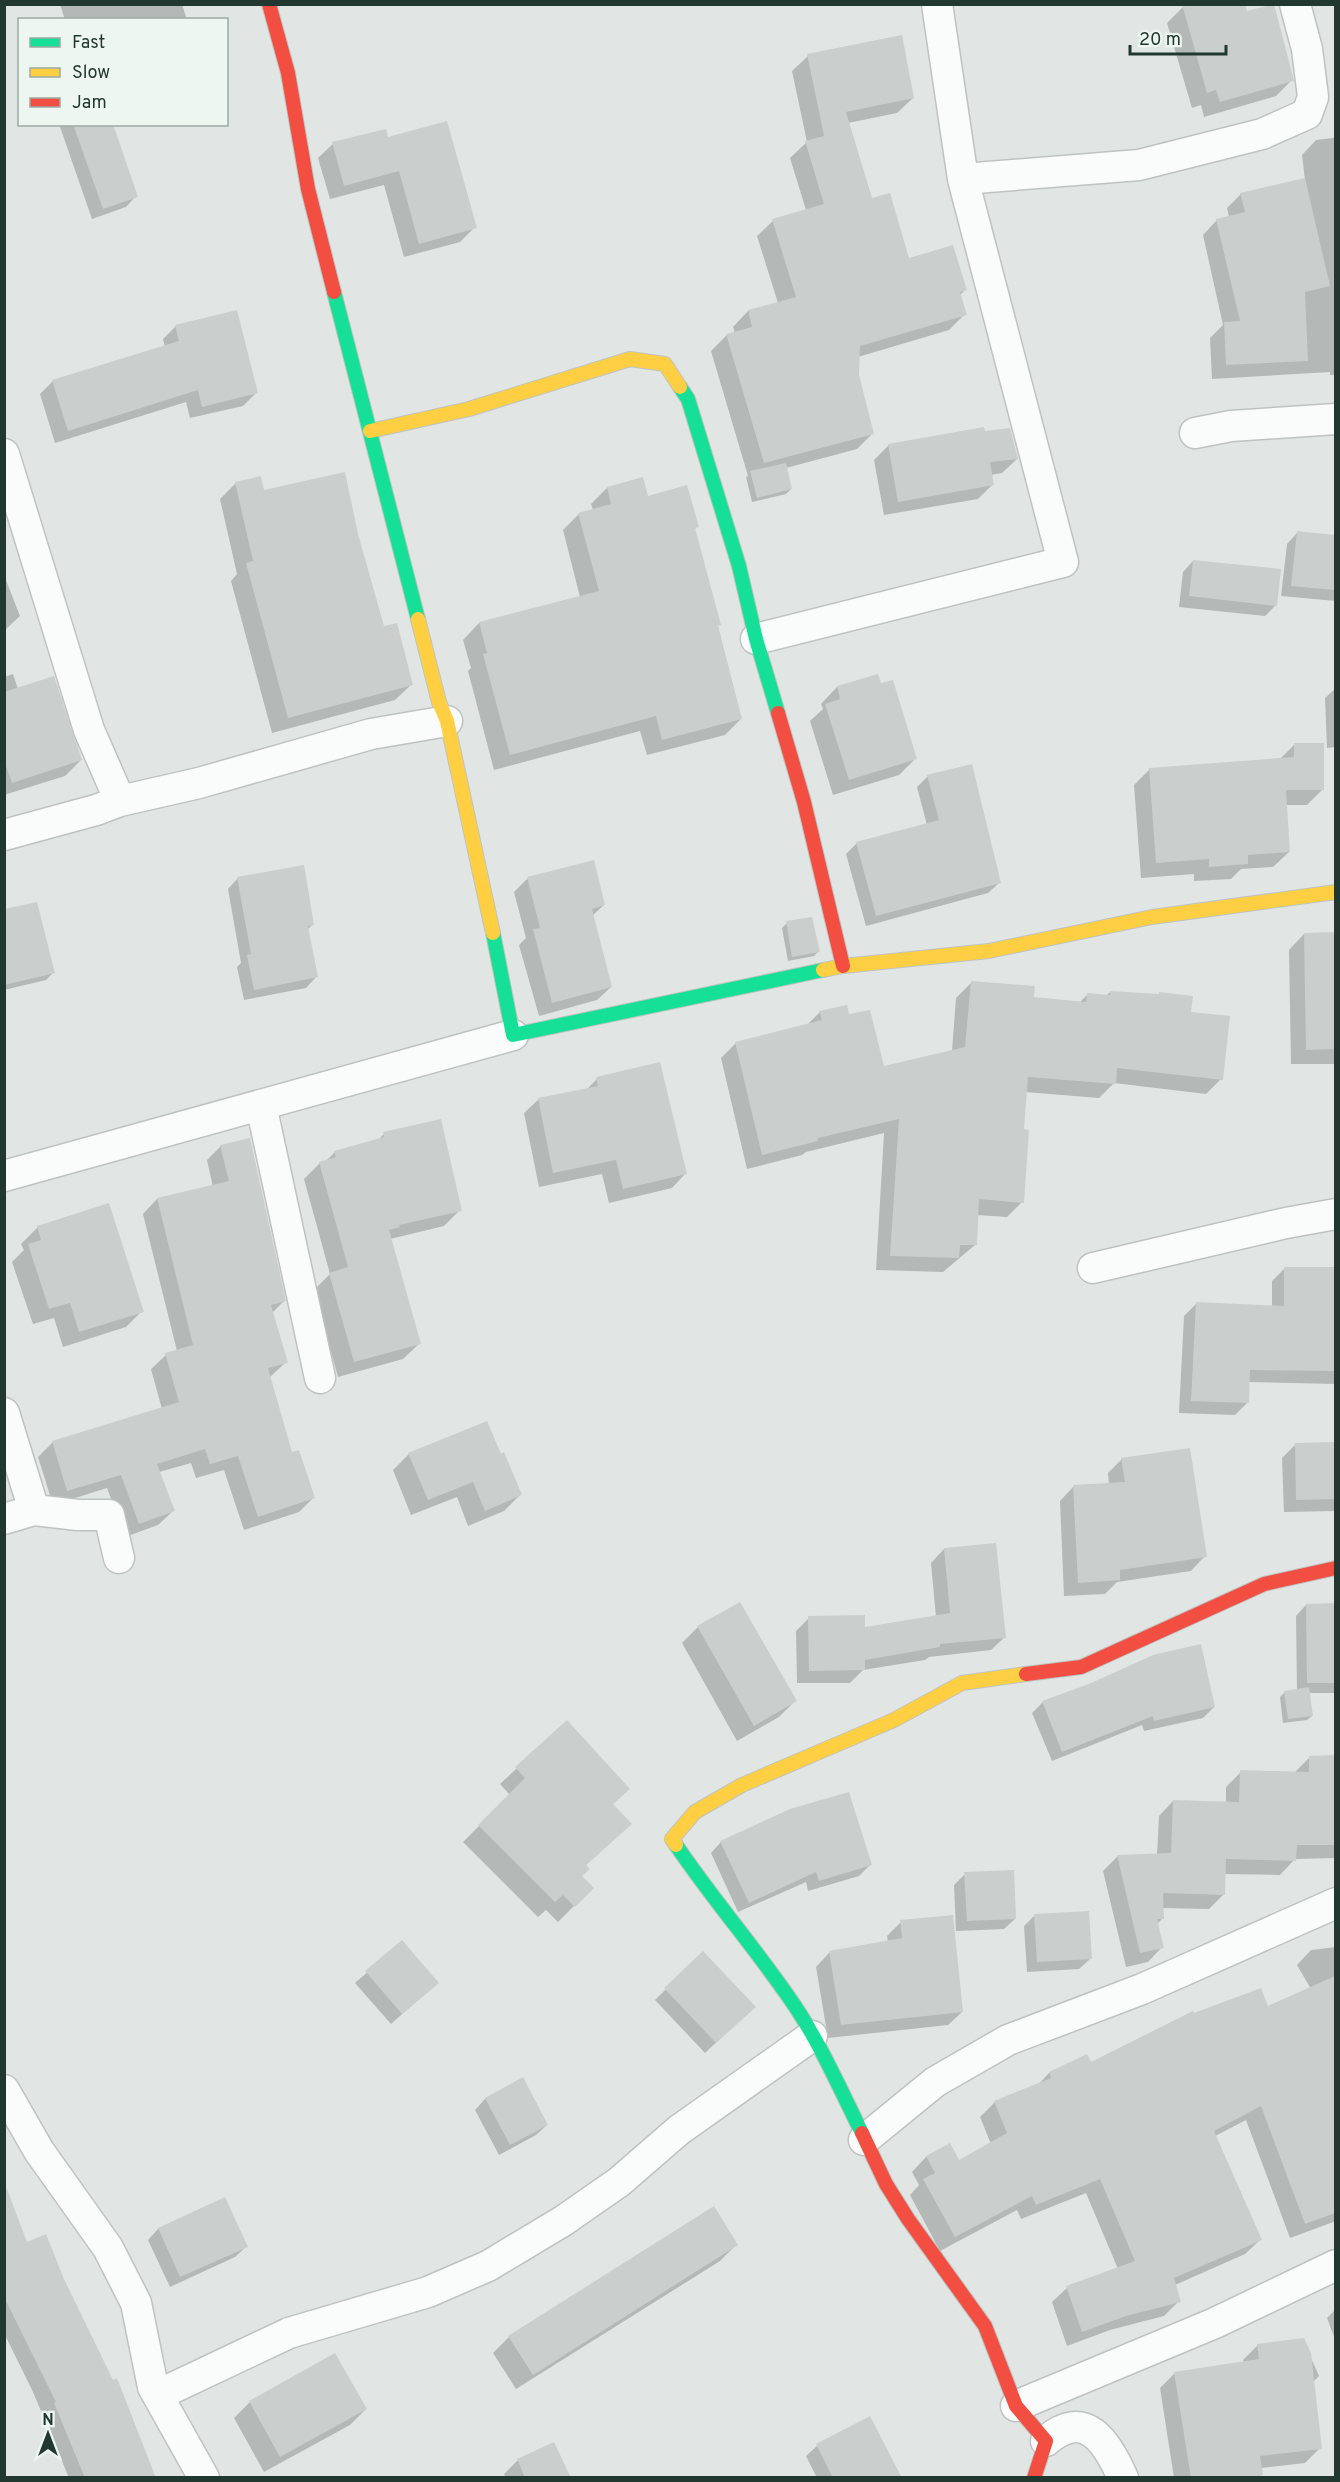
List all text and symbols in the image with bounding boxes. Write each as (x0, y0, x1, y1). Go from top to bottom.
legend (18, 18, 228, 126)
scale bar (1130, 18, 1226, 56)
text: 20 m (1139, 29, 1181, 52)
text: Fast (72, 32, 105, 55)
text: Slow (72, 62, 110, 85)
text: Jam (72, 92, 107, 115)
north arrow (18, 2404, 78, 2464)
text: N (42, 2411, 54, 2431)

